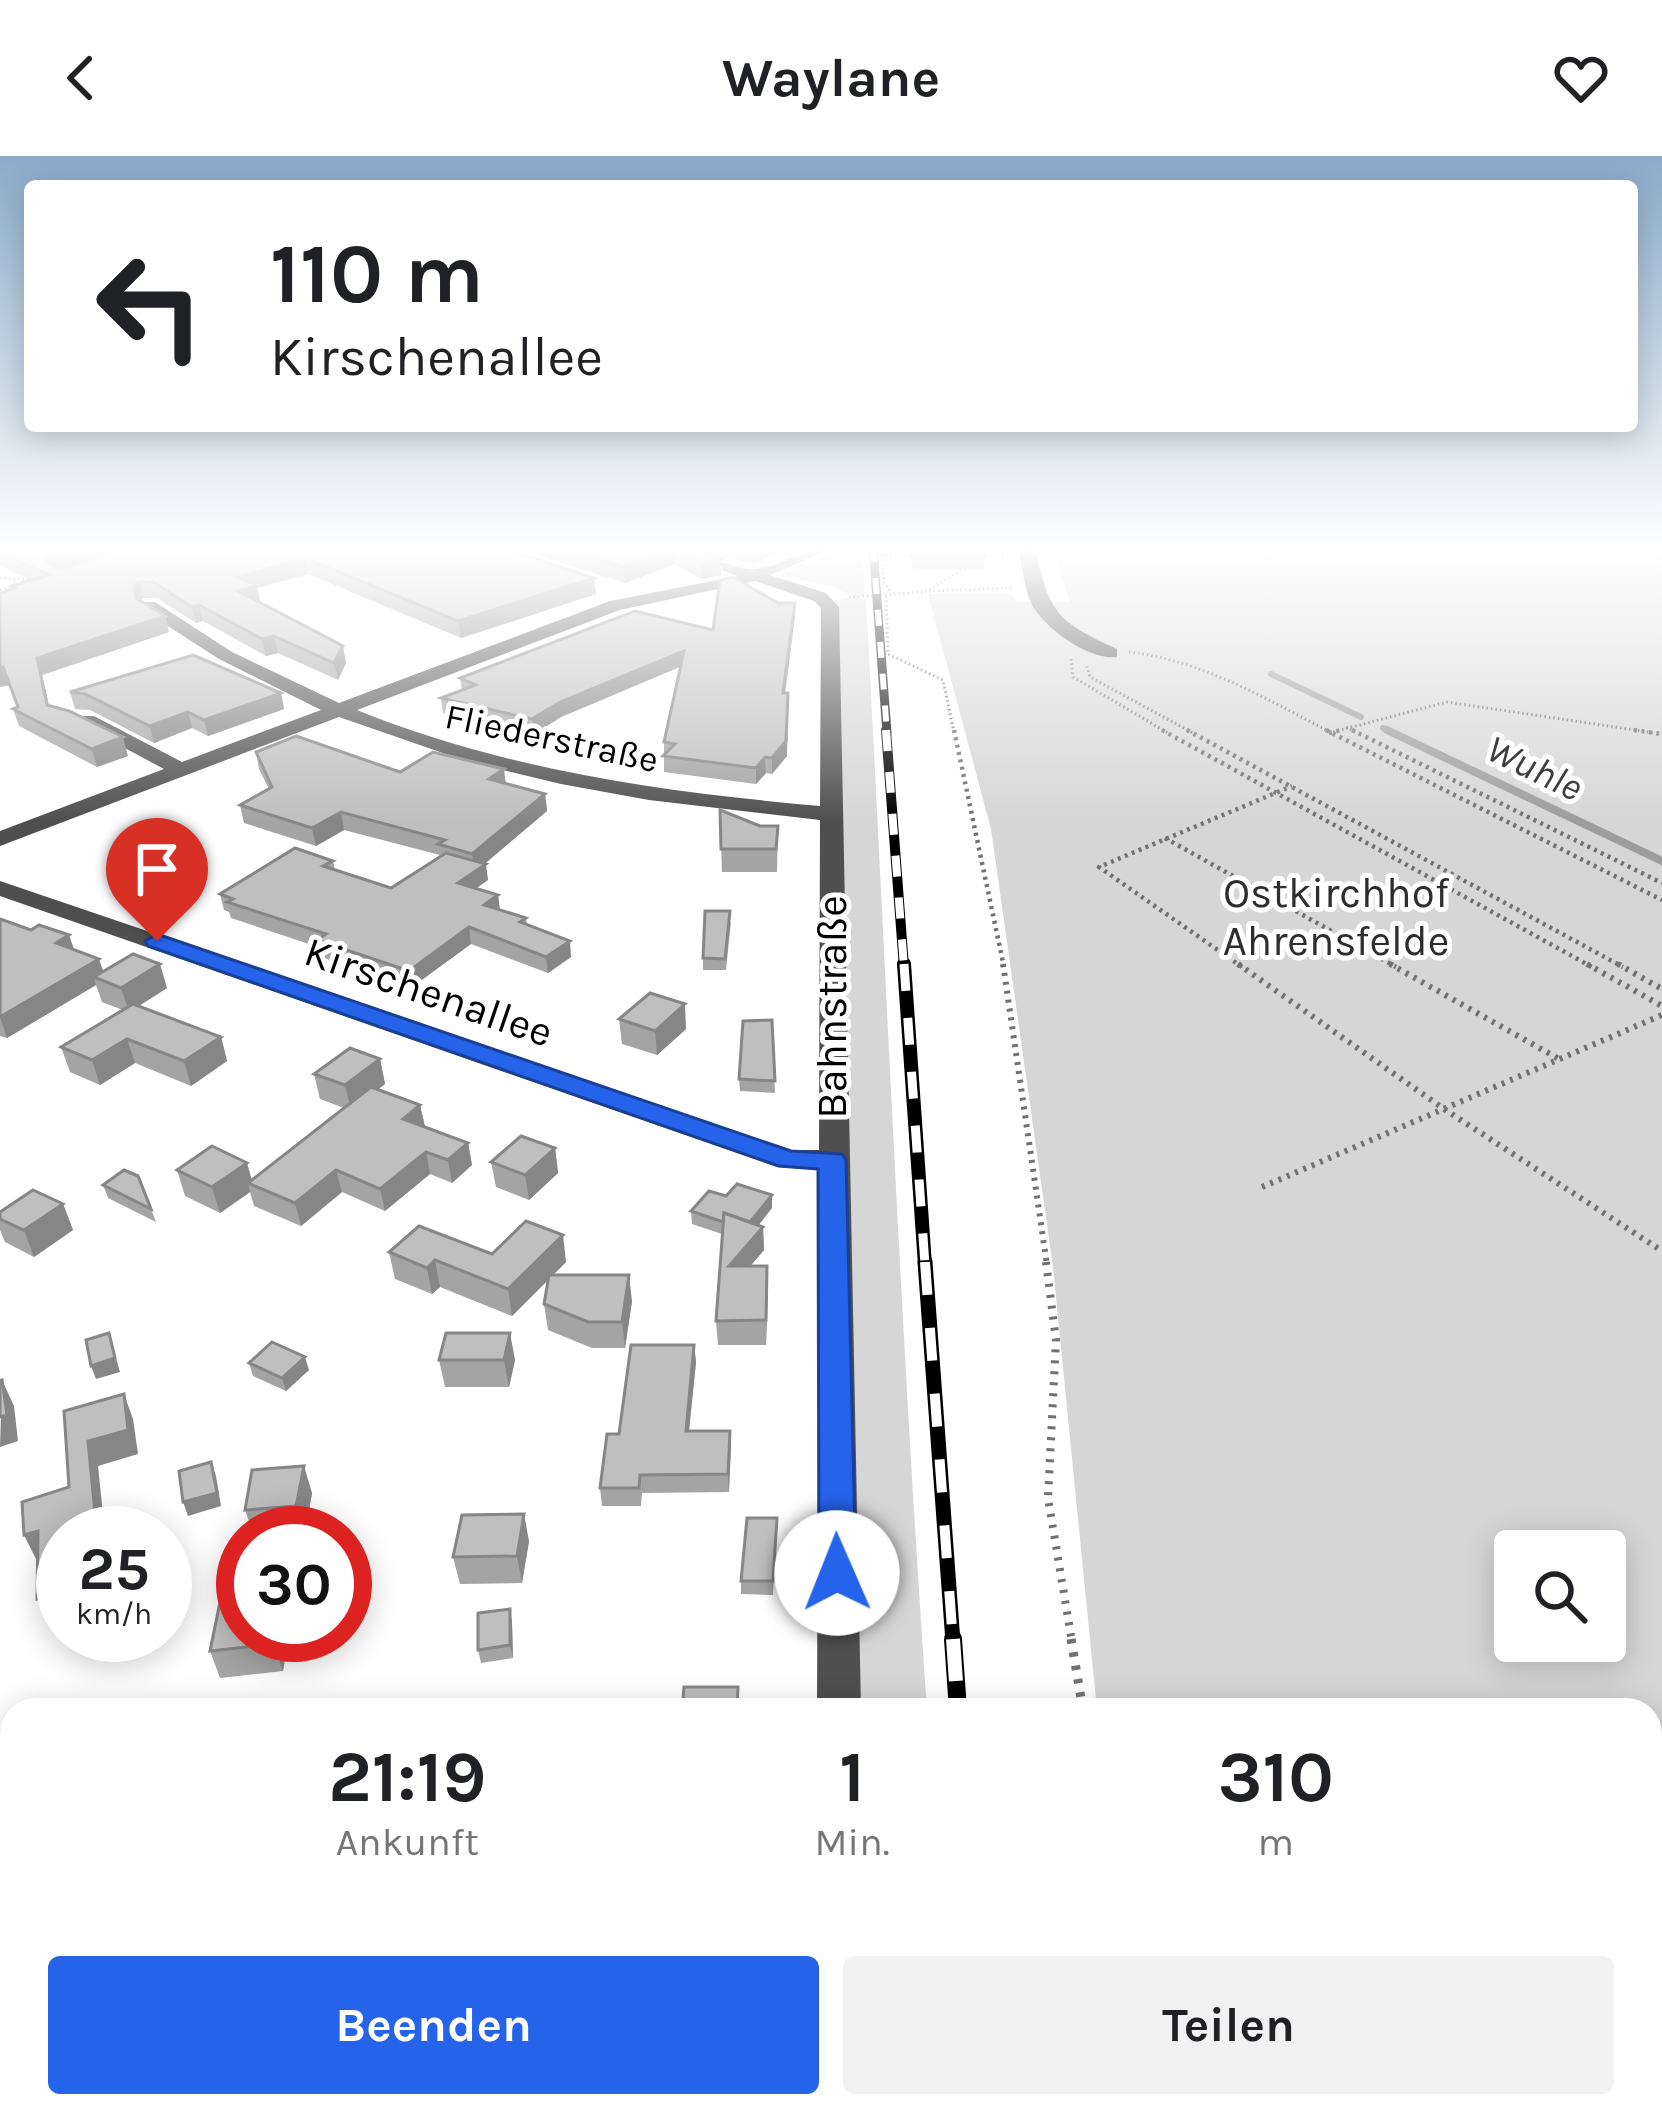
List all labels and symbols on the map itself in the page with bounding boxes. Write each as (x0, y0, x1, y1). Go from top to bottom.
street label: Fliederstraße (441, 695, 662, 781)
water label: Wuhle (1479, 725, 1590, 811)
pin (106, 818, 208, 941)
park label: Ostkirchhof Ahrensfelde (1223, 868, 1450, 966)
street label: Bahnstraße (807, 895, 857, 1119)
street label: Kirschenallee (298, 926, 559, 1058)
speed limit sign: 30 (216, 1506, 372, 1662)
position arrow (774, 1510, 900, 1636)

